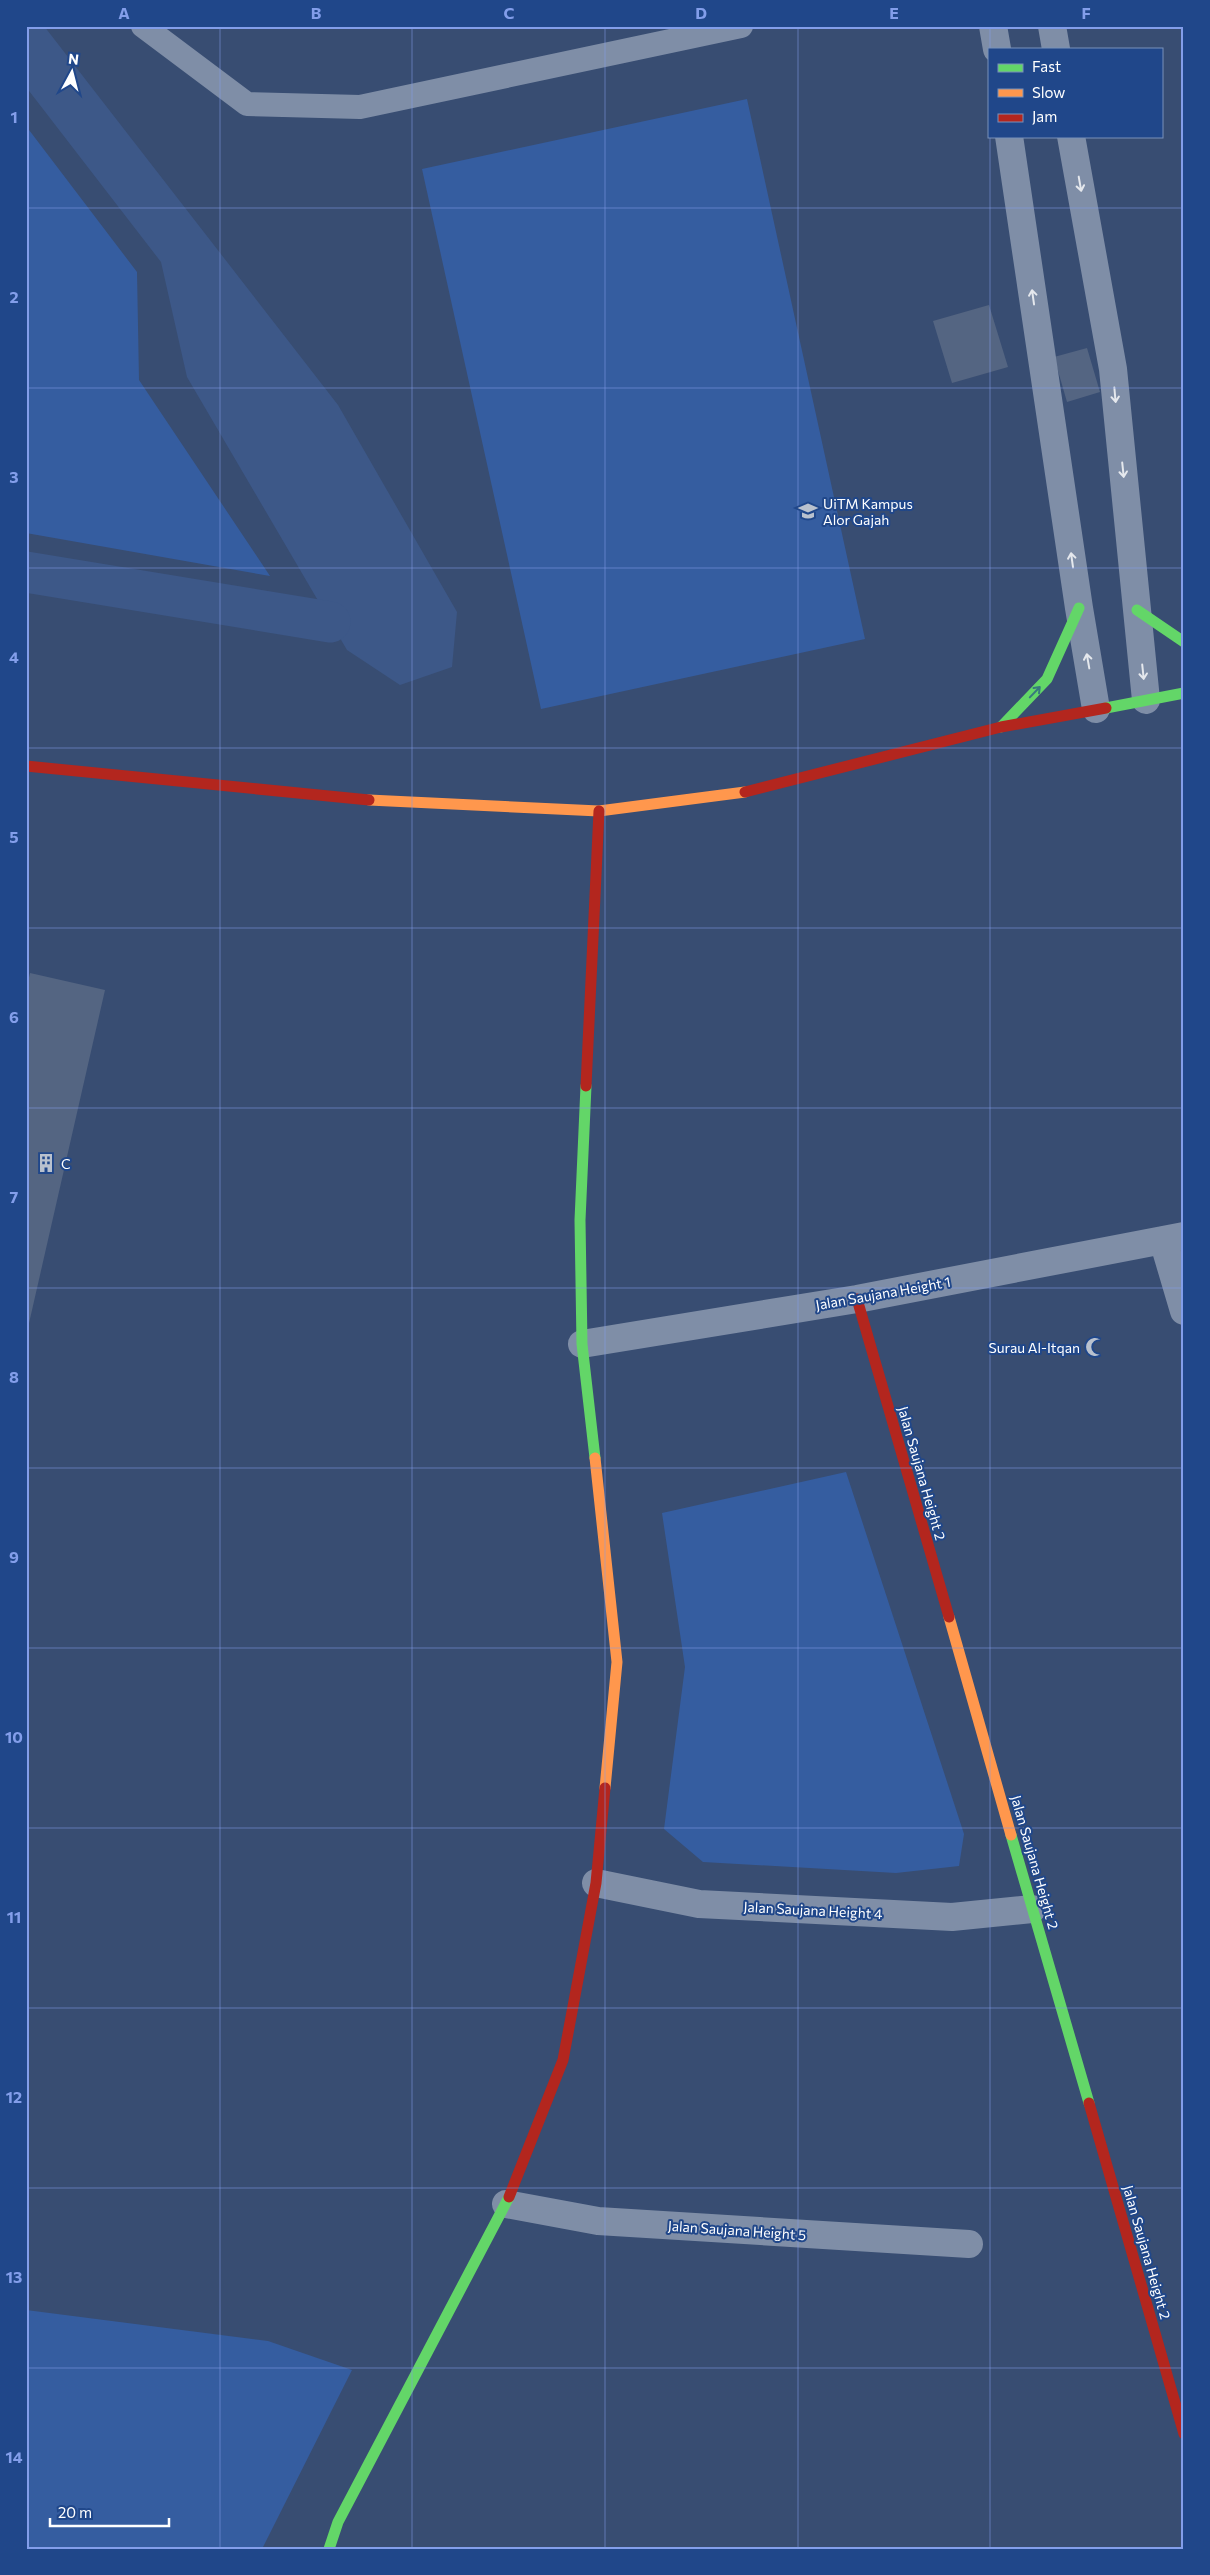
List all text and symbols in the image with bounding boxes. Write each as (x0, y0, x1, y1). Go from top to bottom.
text: A (118, 3, 130, 22)
text: B (311, 3, 322, 22)
text: C (504, 3, 515, 22)
text: D (695, 3, 707, 22)
text: E (889, 3, 899, 22)
text: F (1081, 3, 1091, 22)
north arrow (48, 48, 98, 98)
legend (988, 48, 1162, 138)
text: N (67, 50, 80, 68)
text: Fast (1032, 57, 1061, 75)
text: Slow (1032, 83, 1065, 101)
text: 1 (10, 107, 18, 126)
text: Jam (1032, 107, 1057, 125)
one-way arrow (1075, 176, 1085, 192)
text: 2 (9, 287, 19, 306)
one-way arrow (1027, 289, 1037, 305)
one-way arrow (1110, 387, 1120, 403)
one-way arrow (1118, 461, 1127, 477)
text: 3 (9, 467, 19, 486)
place label: UiTM Kampus Alor Gajah (823, 495, 913, 528)
school or university icon: UiTM Kampus Alor Gajah (797, 500, 819, 522)
one-way arrow (1066, 552, 1076, 568)
text: 4 (9, 647, 19, 666)
one-way arrow (1083, 654, 1093, 670)
one-way arrow (1138, 664, 1148, 680)
one-way arrow (1029, 685, 1041, 698)
text: 5 (9, 827, 19, 846)
text: 6 (9, 1007, 19, 1026)
building icon: C (35, 1152, 57, 1174)
place label: C (61, 1155, 71, 1172)
text: 7 (10, 1187, 19, 1206)
street label: Jalan Saujana Height 1 (814, 1273, 952, 1313)
mosque icon: Surau Al-Itqan (1084, 1336, 1106, 1358)
place label: Surau Al-Itqan (988, 1339, 1080, 1356)
text: 8 (9, 1367, 19, 1386)
street label: Jalan Saujana Height 2 (895, 1404, 949, 1542)
text: 9 (9, 1547, 19, 1566)
text: 10 (5, 1727, 23, 1746)
street label: Jalan Saujana Height 2 (1008, 1793, 1062, 1931)
street label: Jalan Saujana Height 4 (743, 1898, 884, 1922)
text: 11 (7, 1907, 21, 1926)
text: 12 (6, 2087, 22, 2106)
street label: Jalan Saujana Height 2 (1120, 2183, 1174, 2321)
street label: Jalan Saujana Height 5 (667, 2217, 807, 2243)
text: 13 (6, 2267, 22, 2286)
text: 14 (5, 2447, 23, 2466)
scale bar (50, 2495, 169, 2527)
text: 20 m (58, 2503, 92, 2521)

